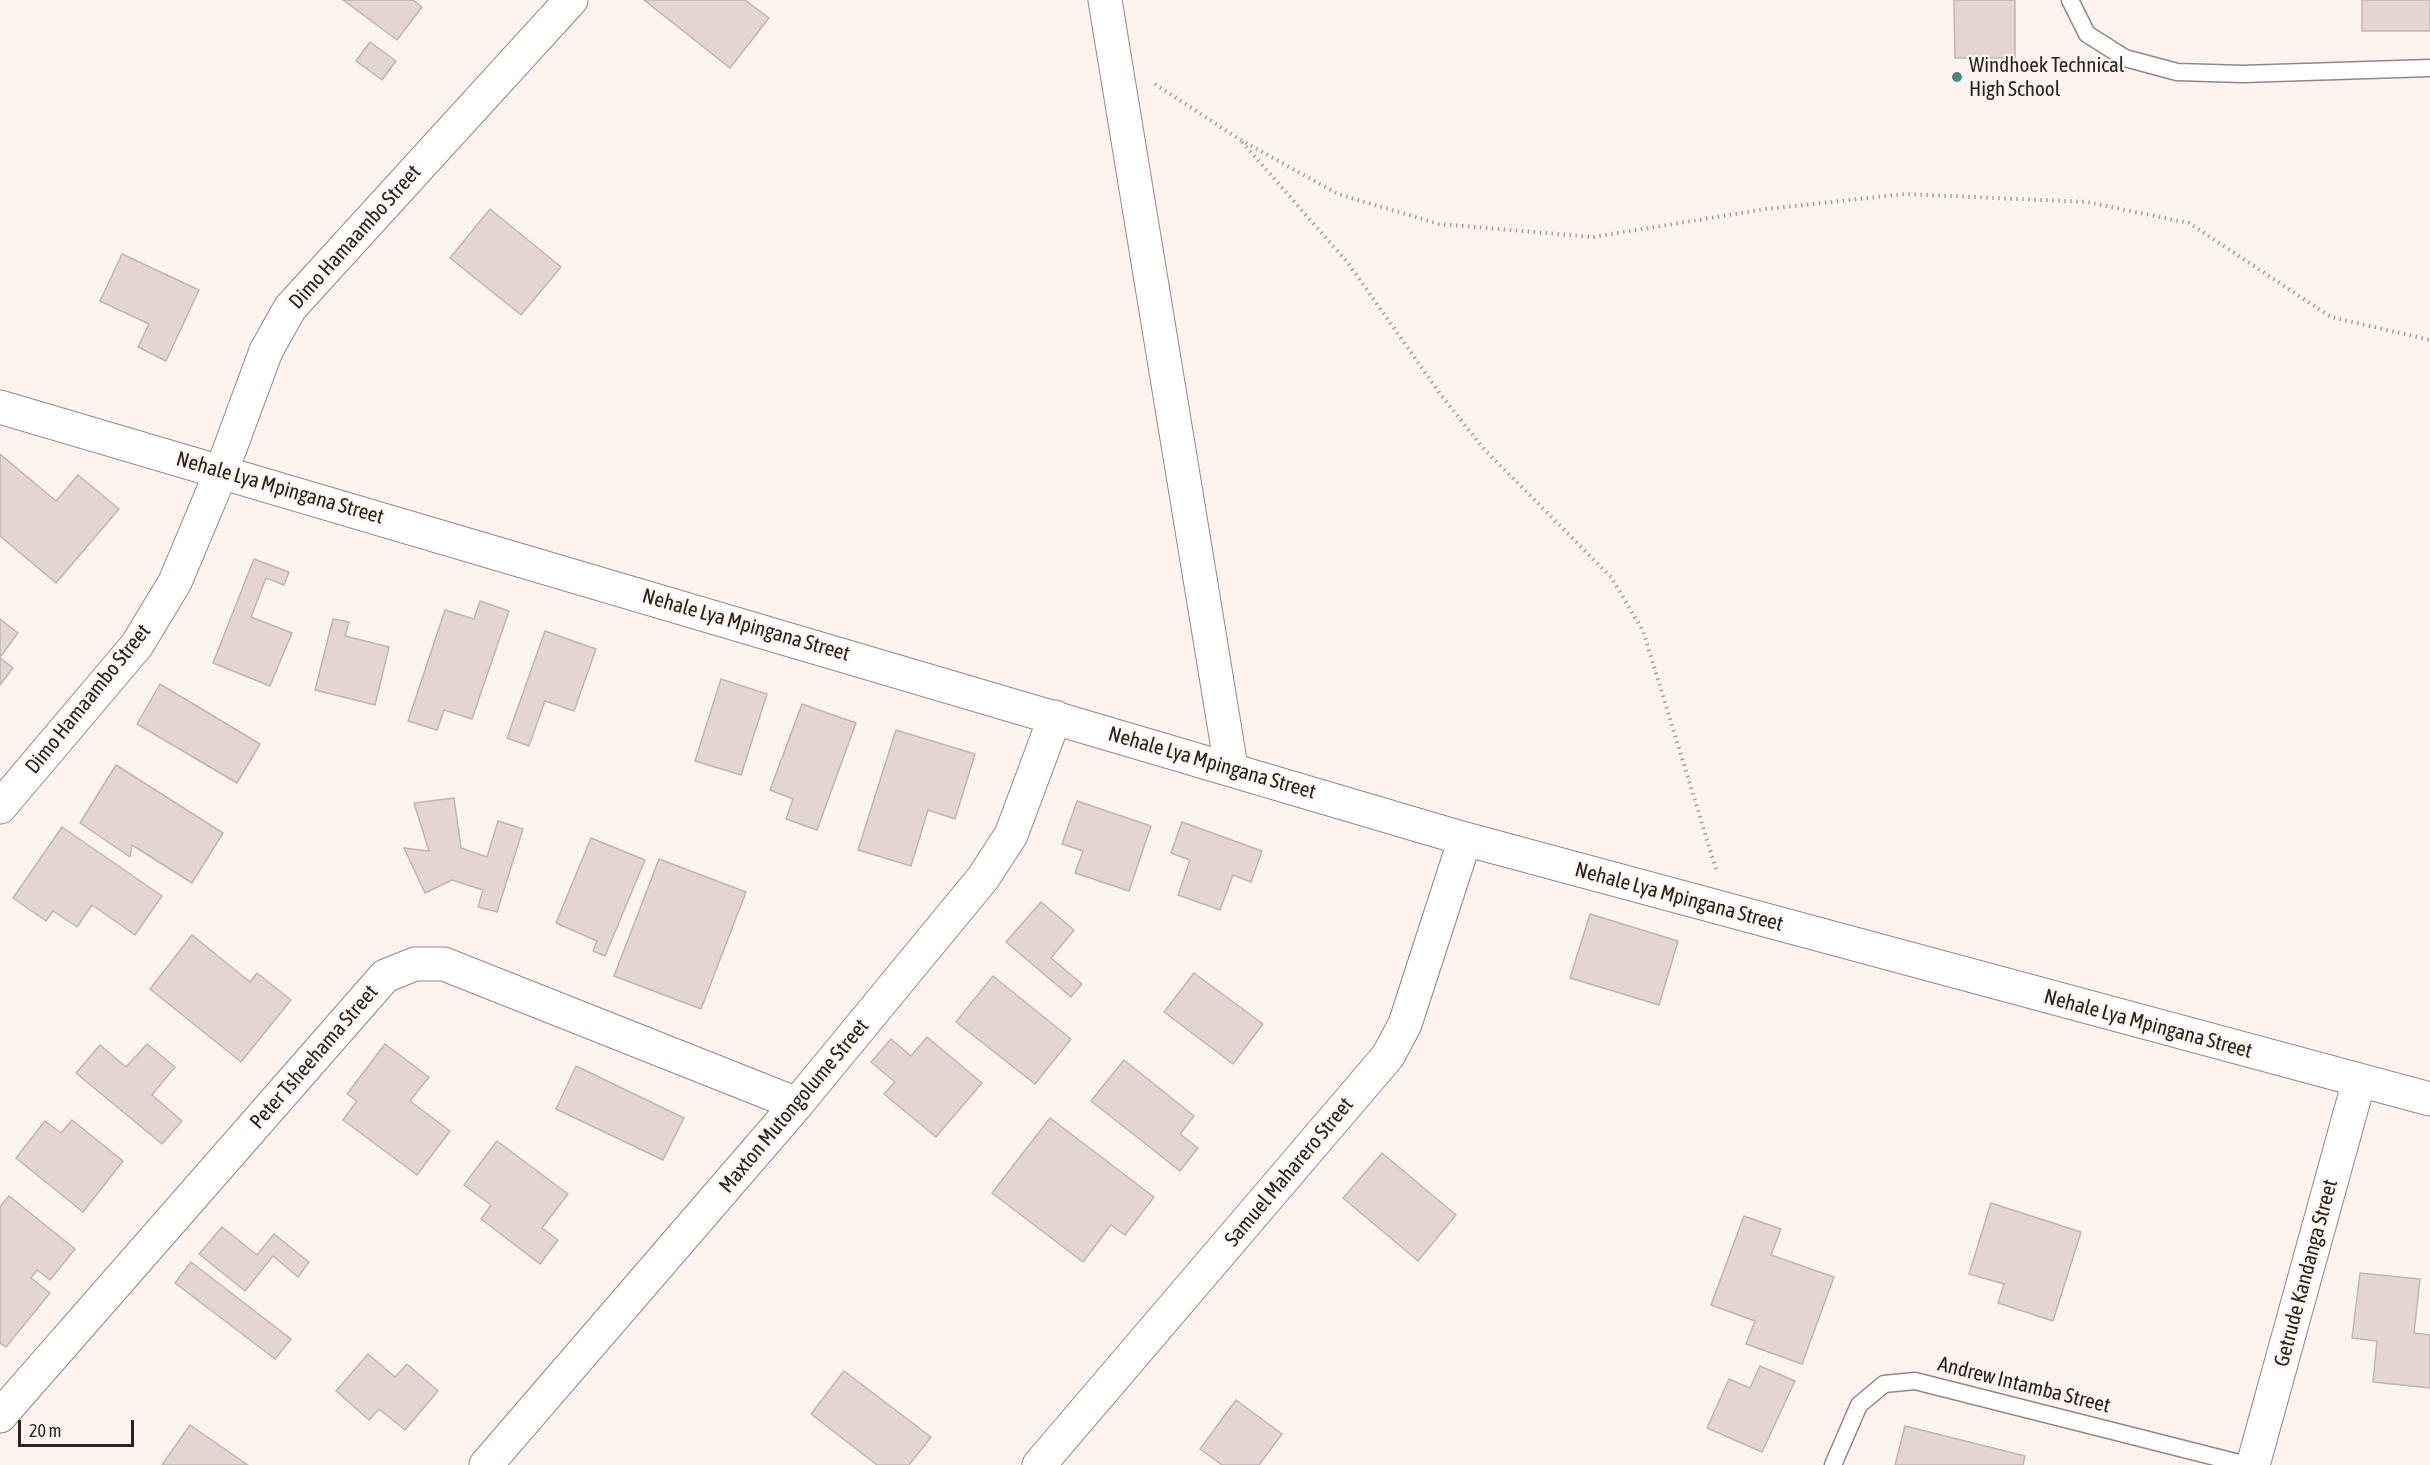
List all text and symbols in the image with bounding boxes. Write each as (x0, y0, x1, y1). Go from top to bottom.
place label: Windhoek Technical High School (1969, 52, 2124, 102)
marker: Windhoek Technical High School (1950, 70, 1964, 84)
street label: Dimo Hamaambo Street (284, 160, 426, 314)
street label: Nehale Lya Mpingana Street (173, 446, 387, 530)
street label: Nehale Lya Mpingana Street (639, 583, 853, 667)
street label: Dimo Hamaambo Street (20, 619, 156, 779)
street label: Nehale Lya Mpingana Street (1105, 721, 1319, 805)
street label: Nehale Lya Mpingana Street (1572, 857, 1786, 937)
street label: Peter Tsheehama Street (245, 980, 383, 1134)
street label: Nehale Lya Mpingana Street (2041, 984, 2255, 1064)
street label: Maxton Mutongolume Street (714, 1014, 874, 1198)
street label: Samuel Maharero Street (1219, 1093, 1359, 1251)
street label: Getrude Kandanga Street (2269, 1177, 2343, 1369)
street label: Andrew Intamba Street (1935, 1351, 2113, 1419)
scale bar (21, 1408, 136, 1446)
text: 20 m (29, 1420, 61, 1441)

